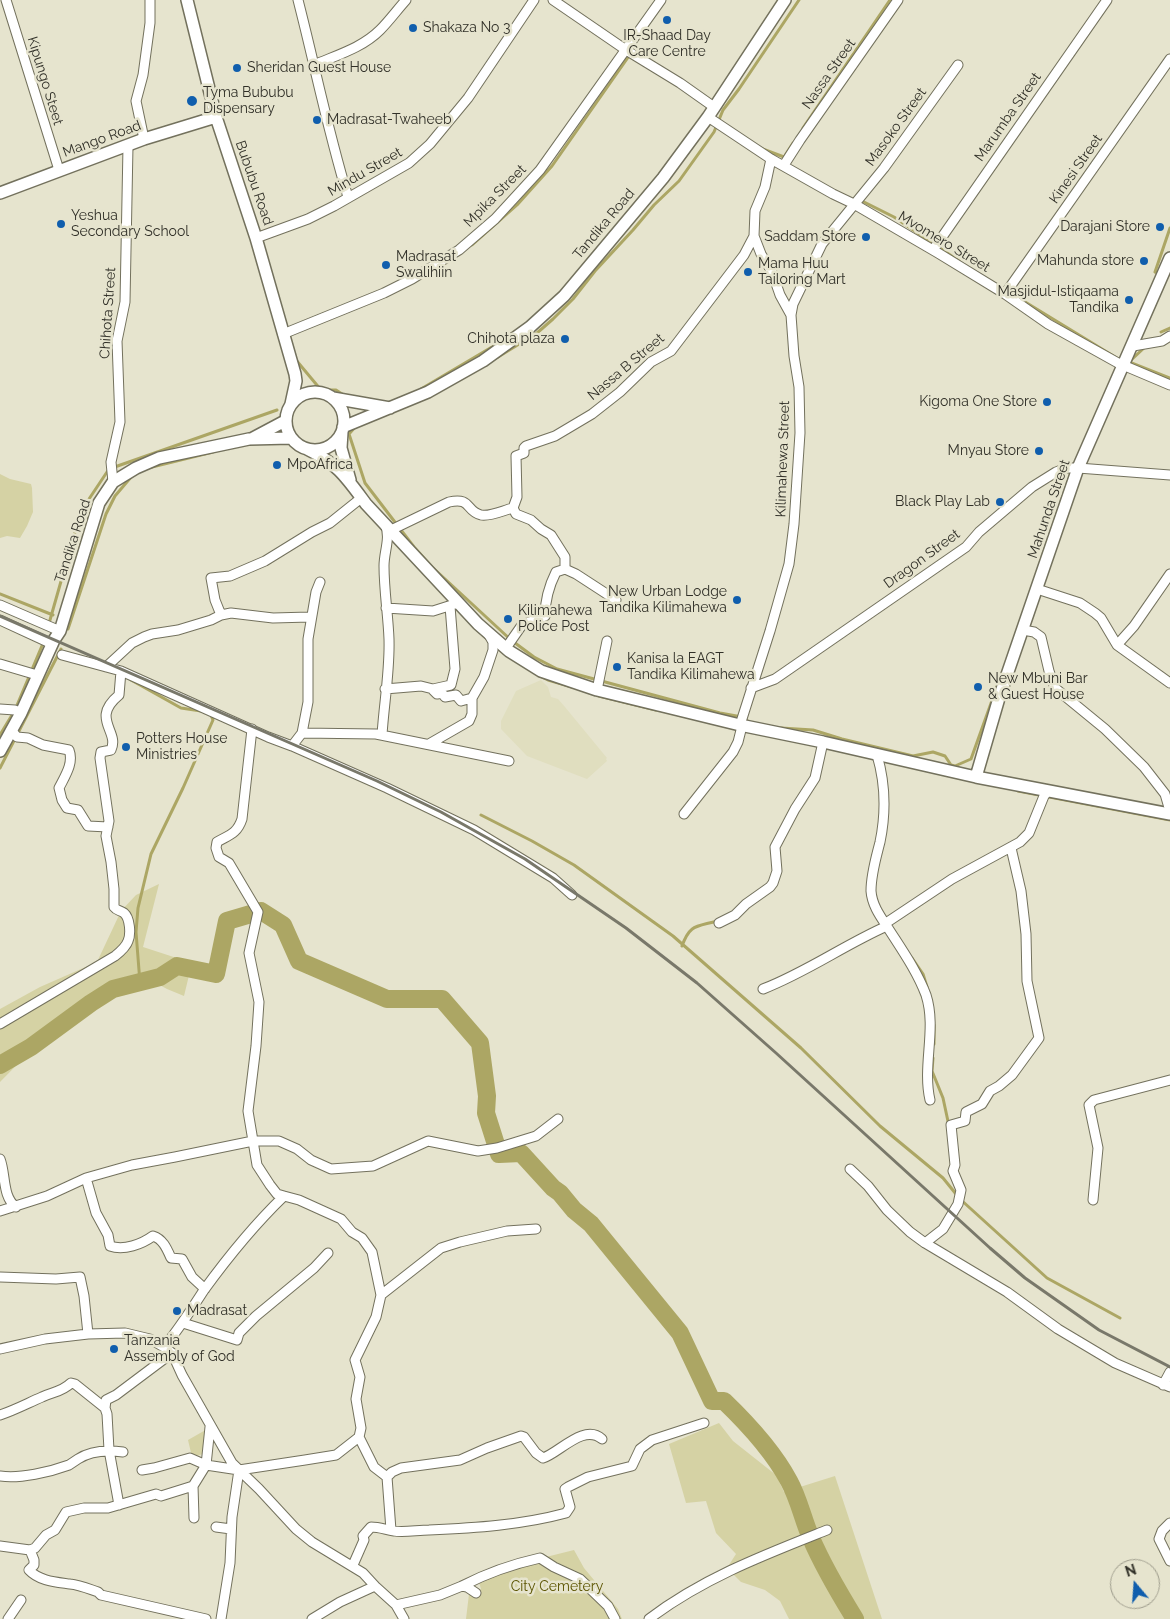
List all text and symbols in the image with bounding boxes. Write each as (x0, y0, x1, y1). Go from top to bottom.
marker: IR-Shaad Day Care Centre (661, 14, 673, 26)
place label: Shakaza No 3 (423, 20, 510, 36)
marker: Shakaza No 3 (407, 22, 419, 34)
place label: IR-Shaad Day Care Centre (623, 28, 711, 60)
street label: Kipungo Steet (24, 35, 66, 127)
street label: Nassa Street (799, 36, 859, 112)
place label: Sheridan Guest House (247, 60, 391, 76)
marker: Sheridan Guest House (231, 62, 243, 74)
street label: Marumba Street (971, 69, 1045, 165)
place label: Tyma Bububu Dispensary (203, 85, 294, 118)
street label: Masoko Street (862, 85, 930, 169)
marker: Tyma Bububu Dispensary (185, 94, 199, 108)
place label: Madrasat-Twaheeb (327, 112, 452, 128)
marker: Madrasat-Twaheeb (311, 114, 323, 126)
street label: Mango Road (61, 117, 143, 161)
street label: Kinesi Street (1046, 131, 1106, 207)
street label: Bububu Road (232, 138, 276, 228)
street label: Mindu Street (325, 144, 405, 200)
street label: Mpika Street (460, 161, 530, 231)
street label: Tandika Road (570, 185, 638, 263)
place label: Yeshua Secondary School (71, 208, 189, 240)
street label: Mvomero Street (895, 208, 993, 276)
marker: Yeshua Secondary School (55, 218, 67, 230)
place label: Darajani Store (1060, 219, 1150, 235)
marker: Darajani Store (1154, 221, 1166, 233)
place label: Saddam Store (764, 229, 856, 245)
marker: Saddam Store (860, 231, 872, 243)
place label: Madrasat Swalihiin (396, 249, 456, 282)
place label: Mahunda store (1037, 253, 1134, 269)
marker: Mahunda store (1138, 255, 1150, 267)
place label: Mama Huu Tailoring Mart (758, 256, 846, 288)
marker: Madrasat Swalihiin (380, 259, 392, 271)
marker: Mama Huu Tailoring Mart (742, 266, 754, 278)
street label: Chihota Street (96, 267, 120, 359)
place label: Masjidul-Istiqaama Tandika (997, 284, 1119, 316)
marker: Masjidul-Istiqaama Tandika (1123, 294, 1135, 306)
street label: Nassa B Street (584, 330, 668, 404)
place label: Chihota plaza (467, 331, 555, 347)
marker: Chihota plaza (559, 333, 571, 345)
place label: Kigoma One Store (919, 394, 1037, 410)
marker: Kigoma One Store (1041, 396, 1053, 408)
street label: Kilimahewa Street (773, 400, 793, 518)
place label: Mnyau Store (948, 443, 1029, 459)
marker: Mnyau Store (1033, 445, 1045, 457)
place label: MpoAfrica (287, 457, 353, 473)
street label: Mahunda Street (1024, 457, 1074, 561)
marker: MpoAfrica (271, 459, 283, 471)
place label: Black Play Lab (895, 494, 990, 510)
marker: Black Play Lab (994, 496, 1006, 508)
street label: Tandika Road (52, 497, 94, 585)
street label: Dragon Street (881, 526, 963, 592)
place label: New Urban Lodge Tandika Kilimahewa (599, 584, 727, 616)
marker: New Urban Lodge Tandika Kilimahewa (731, 594, 743, 606)
place label: Kilimahewa Police Post (518, 603, 592, 636)
marker: Kilimahewa Police Post (502, 613, 514, 625)
place label: Kanisa la EAGT Tandika Kilimahewa (627, 651, 755, 684)
marker: Kanisa la EAGT Tandika Kilimahewa (611, 661, 623, 673)
place label: New Mbuni Bar & Guest House (988, 671, 1088, 704)
marker: New Mbuni Bar & Guest House (972, 681, 984, 693)
place label: Potters House Ministries (136, 731, 227, 764)
marker: Potters House Ministries (120, 741, 132, 753)
place label: Madrasat (187, 1303, 247, 1319)
marker: Madrasat (171, 1305, 183, 1317)
place label: Tanzania Assembly of God (124, 1333, 235, 1365)
marker: Tanzania Assembly of God (108, 1343, 120, 1355)
north arrow (1110, 1559, 1160, 1609)
text: N (1123, 1561, 1138, 1580)
park label: City Cemetery (511, 1579, 603, 1595)

